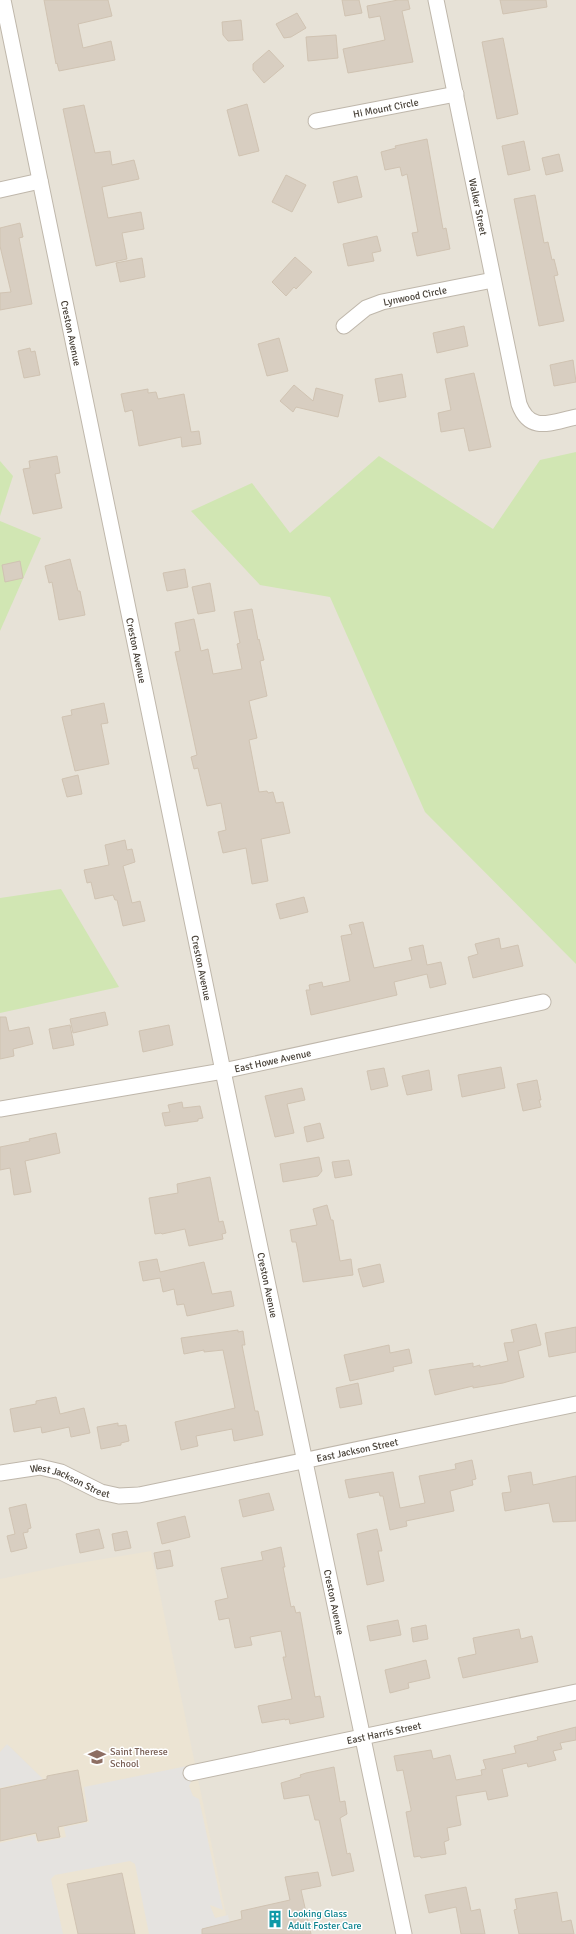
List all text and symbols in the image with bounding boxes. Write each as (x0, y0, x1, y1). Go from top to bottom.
street label: Hi Mount Circle (352, 96, 420, 121)
street label: Walker Street (466, 177, 489, 237)
street label: Lynwood Circle (382, 284, 448, 309)
street label: Creston Avenue (58, 299, 83, 367)
street label: Creston Avenue (123, 617, 148, 684)
street label: Creston Avenue (188, 934, 213, 1002)
street label: East Howe Avenue (233, 1047, 312, 1075)
street label: Creston Avenue (254, 1251, 280, 1319)
street label: East Jackson Street (315, 1436, 400, 1465)
street label: West Jackson Street (29, 1462, 111, 1501)
street label: Creston Avenue (321, 1568, 346, 1636)
street label: East Harris Street (346, 1720, 423, 1747)
place label: Saint Therese School (110, 1746, 168, 1770)
school or university icon: Saint Therese School (87, 1747, 107, 1767)
place label: Looking Glass Adult Foster Care (288, 1908, 362, 1932)
building icon: Looking Glass Adult Foster Care (265, 1909, 285, 1929)

